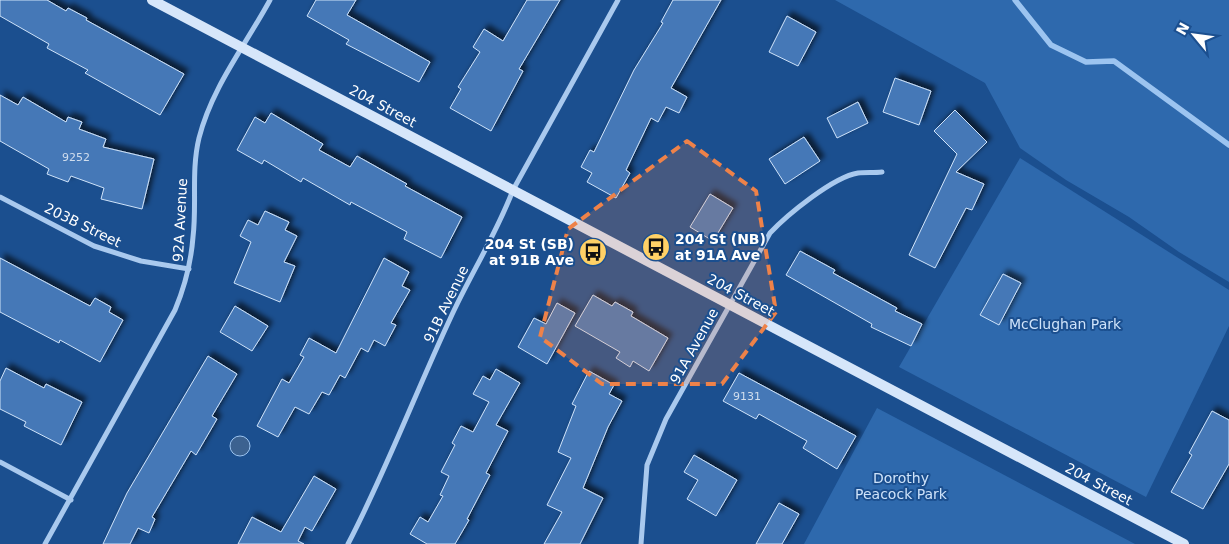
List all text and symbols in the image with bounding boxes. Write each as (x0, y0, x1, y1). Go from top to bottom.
north arrow (1169, 10, 1219, 60)
text: N (1173, 20, 1192, 38)
street label: 204 Street (347, 82, 420, 131)
house number: 9252 (62, 151, 90, 164)
street label: 92A Avenue (170, 178, 190, 262)
street label: 203B Street (42, 200, 124, 251)
place label: 204 St (NB) at 91A Ave (675, 231, 766, 263)
bus stop icon: 204 St (NB) at 91A Ave (641, 232, 671, 262)
place label: 204 St (SB) at 91B Ave (485, 236, 574, 268)
bus stop icon: 204 St (SB) at 91B Ave (578, 237, 608, 267)
street label: 91B Avenue (420, 263, 472, 345)
street label: 204 Street (705, 271, 778, 320)
street label: 91A Avenue (667, 305, 721, 387)
park label: McClughan Park (1009, 316, 1122, 332)
house number: 9131 (733, 390, 761, 403)
street label: 204 Street (1063, 460, 1136, 509)
park label: Dorothy Peacock Park (855, 470, 948, 502)

